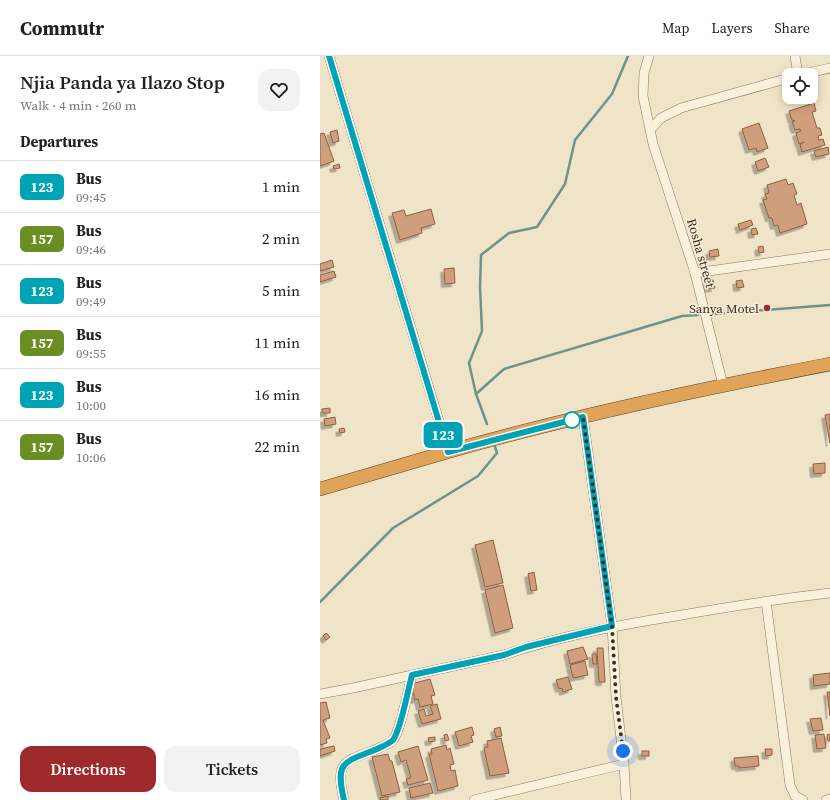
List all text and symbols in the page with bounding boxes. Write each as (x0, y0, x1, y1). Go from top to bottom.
text: Commutr (20, 15, 104, 41)
text: Map (662, 18, 689, 38)
text: Layers (711, 18, 753, 38)
text: Share (775, 18, 810, 38)
map controls (782, 68, 818, 104)
button: locate (782, 68, 818, 104)
text: Njia Panda ya Ilazo Stop (20, 69, 225, 95)
button: heart (258, 69, 300, 111)
text: Walk · 4 min · 260 m (20, 97, 136, 114)
text: Departures (20, 131, 98, 152)
text: Bus (76, 168, 102, 189)
text: 1 min (262, 176, 300, 197)
text: 123 (31, 177, 53, 197)
text: 09:45 (76, 189, 106, 206)
street label: Rosha street (683, 216, 719, 290)
text: Bus (76, 220, 102, 241)
text: 2 min (262, 228, 300, 249)
text: 157 (31, 229, 53, 249)
text: 09:46 (76, 241, 106, 258)
text: Bus (76, 272, 102, 293)
text: 5 min (262, 280, 300, 301)
text: 123 (31, 281, 53, 301)
text: 09:49 (76, 293, 106, 310)
place label: Sanya Motel (689, 300, 759, 317)
marker: Sanya Motel (762, 303, 772, 313)
text: Bus (76, 324, 102, 345)
text: 11 min (254, 332, 300, 353)
text: 157 (31, 333, 53, 353)
text: 09:55 (76, 345, 106, 362)
text: Bus (76, 376, 102, 397)
text: 16 min (254, 384, 300, 405)
text: 123 (31, 385, 53, 405)
text: 10:00 (76, 397, 106, 414)
unlabelled marker (563, 411, 581, 429)
line badge: 123 (420, 422, 466, 448)
text: 123 (432, 425, 454, 445)
text: Bus (76, 428, 102, 449)
text: 22 min (254, 436, 300, 457)
text: 157 (31, 437, 53, 457)
text: 10:06 (76, 449, 106, 466)
your location (613, 741, 633, 761)
button: Directions (20, 746, 156, 792)
button: Tickets (164, 746, 300, 792)

